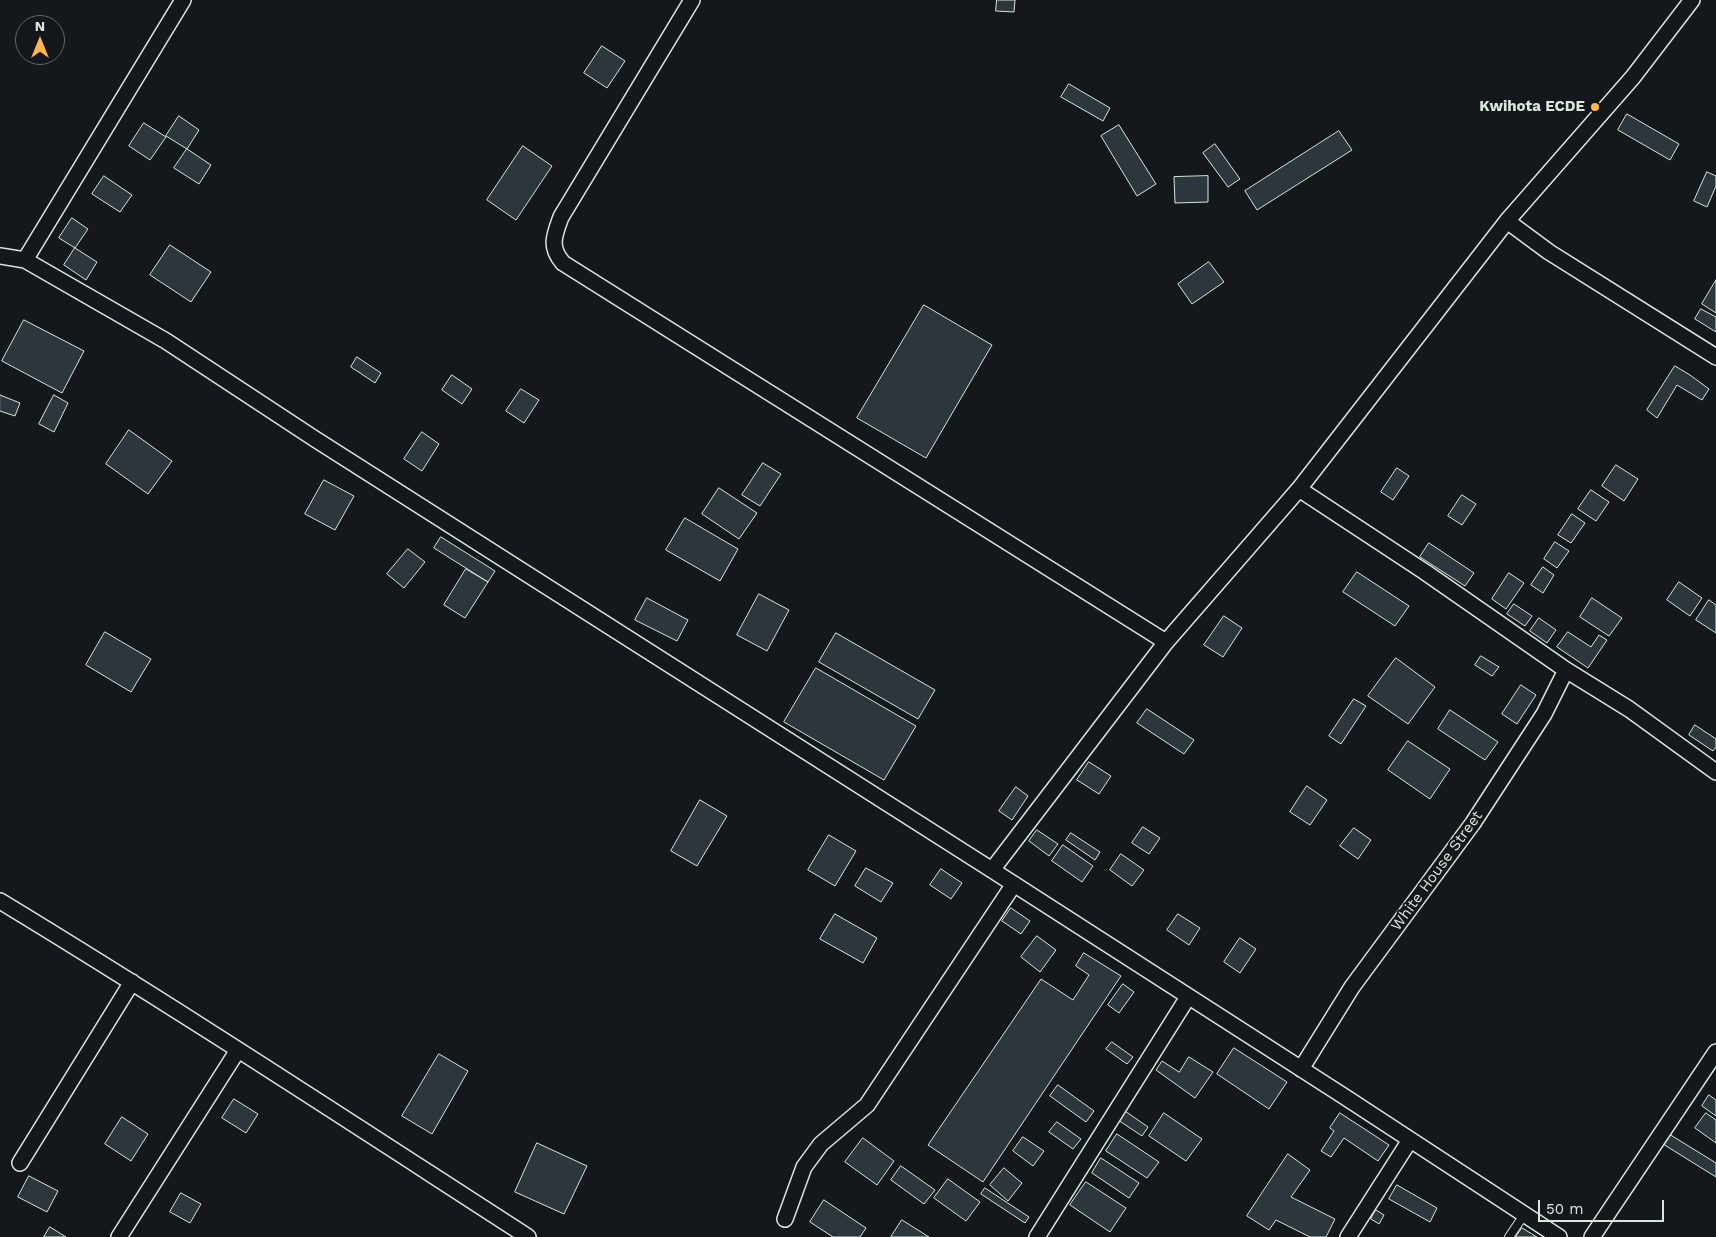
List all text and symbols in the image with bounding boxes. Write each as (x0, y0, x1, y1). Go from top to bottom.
north arrow (15, 15, 65, 65)
text: N (35, 18, 45, 34)
place label: Kwihota ECDE (1479, 98, 1585, 116)
marker: Kwihota ECDE (1589, 101, 1601, 113)
street label: White House Street (1387, 808, 1487, 934)
scale bar (1541, 1190, 1667, 1222)
text: 50 m (1546, 1200, 1583, 1218)

